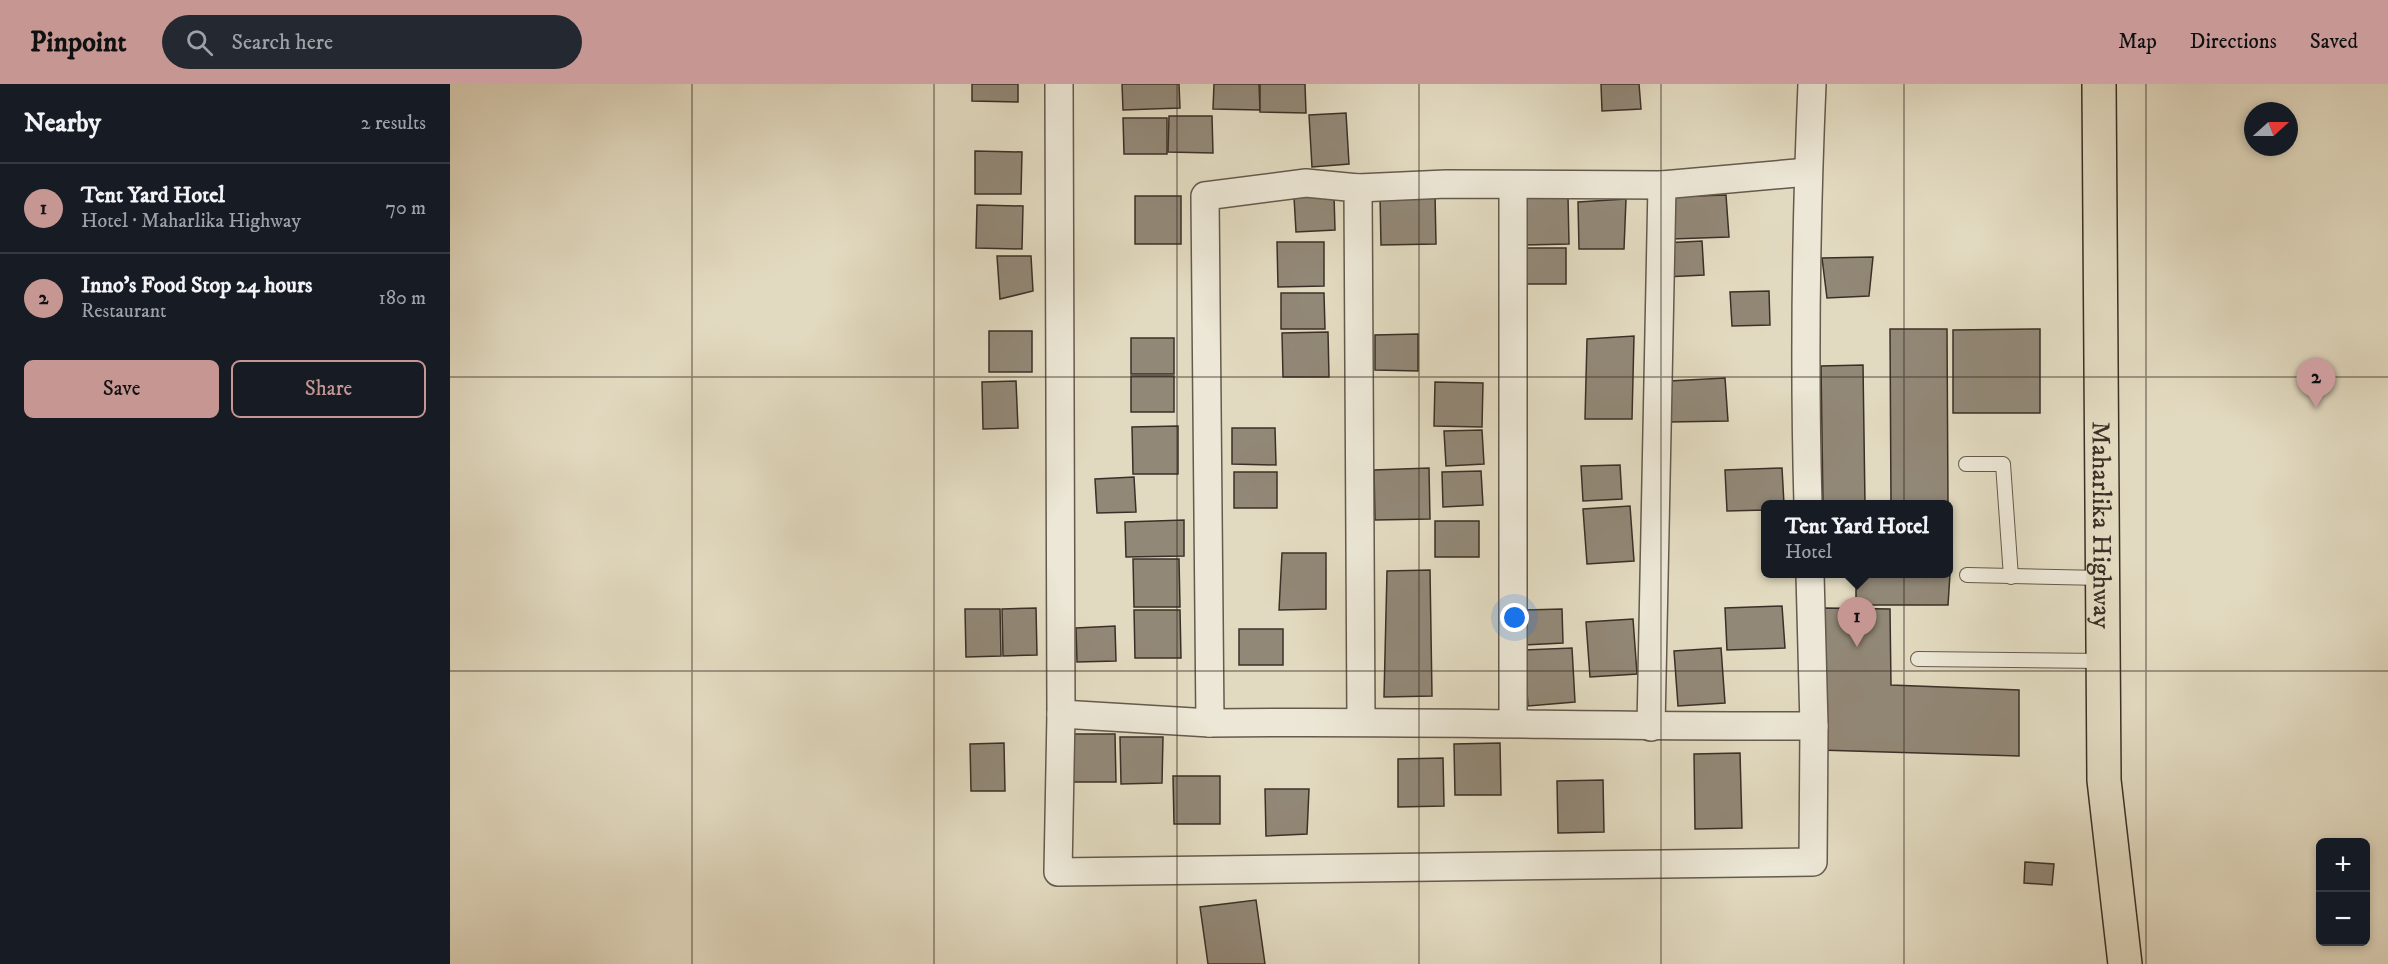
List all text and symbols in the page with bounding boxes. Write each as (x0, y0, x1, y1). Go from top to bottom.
search box (162, 15, 582, 69)
text: Pinpoint (30, 25, 126, 60)
icon: search (183, 26, 216, 59)
text: Search here (231, 29, 333, 56)
text: Map (2118, 29, 2157, 55)
text: Directions (2190, 29, 2277, 55)
text: Saved (2310, 29, 2358, 55)
north arrow (2244, 102, 2298, 156)
text: Nearby (24, 107, 101, 140)
text: 2 results (361, 111, 426, 136)
text: Tent Yard Hotel (81, 182, 225, 209)
text: 1 (40, 196, 47, 221)
text: 70 m (385, 196, 426, 221)
text: Hotel · Maharlika Highway (81, 209, 301, 234)
text: Inno’s Food Stop 24 hours (81, 272, 312, 299)
text: 2 (39, 286, 48, 311)
text: 180 m (379, 286, 426, 311)
text: Restaurant (81, 299, 166, 324)
pin: 2 (2296, 358, 2336, 408)
button: Save (24, 360, 219, 418)
button: Share (231, 360, 426, 418)
street label: Maharlika Highway (2083, 421, 2118, 630)
popup (1761, 500, 1953, 578)
text: Tent Yard Hotel (1785, 513, 1929, 540)
text: Hotel (1785, 540, 1832, 565)
pin: 1 (1838, 598, 1876, 647)
your location (1500, 603, 1529, 632)
map controls (2316, 838, 2370, 946)
button: + (2316, 838, 2370, 892)
button: − (2316, 892, 2370, 946)

